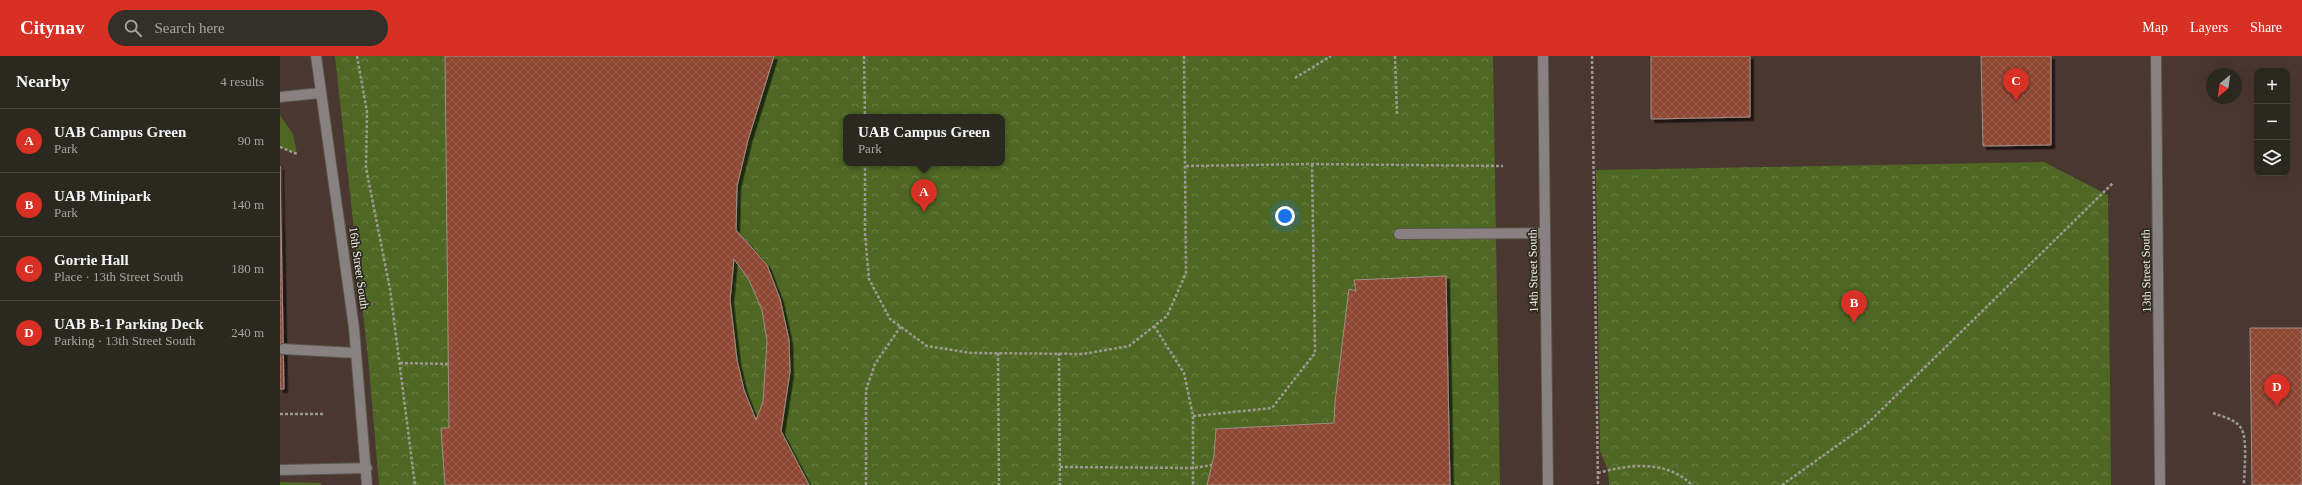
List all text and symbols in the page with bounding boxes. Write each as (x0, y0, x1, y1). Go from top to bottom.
search box (108, 10, 388, 46)
text: Citynav (20, 17, 84, 38)
icon: search (122, 17, 144, 39)
text: Search here (154, 20, 225, 36)
text: Map (2142, 20, 2168, 35)
text: Layers (2190, 20, 2228, 35)
text: Share (2250, 20, 2282, 35)
pin: C (2003, 68, 2029, 101)
north arrow (2206, 68, 2242, 104)
map controls (2254, 68, 2290, 176)
button: + (2254, 68, 2290, 104)
text: Nearby (16, 72, 70, 91)
text: 4 results (220, 74, 264, 89)
button: − (2254, 104, 2290, 140)
popup (843, 114, 1005, 166)
text: UAB Campus Green (54, 124, 186, 140)
text: UAB Campus Green (858, 124, 990, 140)
text: A (24, 133, 34, 148)
text: 90 m (238, 133, 264, 148)
button: layers (2254, 140, 2290, 176)
text: Park (54, 141, 78, 156)
text: Park (858, 141, 882, 156)
pin: A (911, 179, 937, 212)
text: UAB Minipark (54, 188, 151, 204)
text: B (25, 197, 33, 212)
text: 140 m (231, 197, 264, 212)
text: Park (54, 205, 78, 220)
your location (1275, 206, 1295, 226)
street label: 16th Street South (346, 226, 372, 310)
street label: 14th Street South (1525, 229, 1541, 313)
street label: 13th Street South (2138, 229, 2154, 313)
text: Gorrie Hall (54, 252, 129, 268)
text: C (24, 261, 34, 276)
text: 180 m (231, 261, 264, 276)
text: Place · 13th Street South (54, 269, 183, 284)
pin: B (1841, 290, 1867, 323)
text: UAB B-1 Parking Deck (54, 316, 204, 332)
text: D (24, 325, 34, 340)
text: 240 m (231, 325, 264, 340)
text: Parking · 13th Street South (54, 333, 196, 348)
pin: D (2264, 374, 2290, 407)

